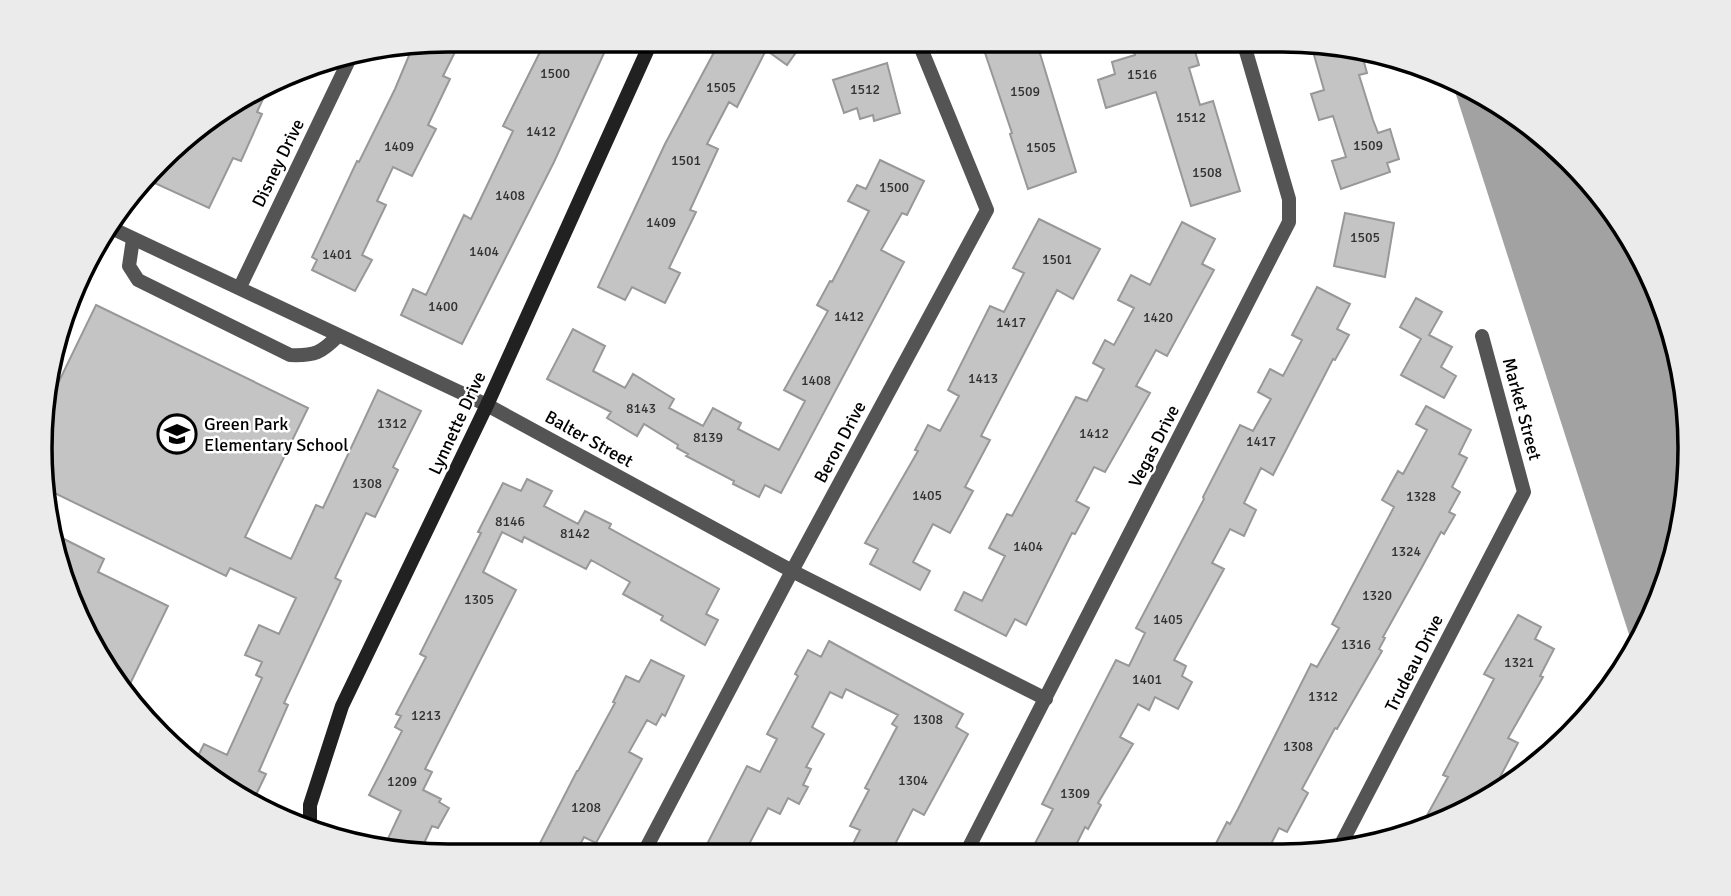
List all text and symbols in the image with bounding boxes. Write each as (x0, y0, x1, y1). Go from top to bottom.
house number: 1500 (540, 65, 570, 82)
house number: 1516 (1127, 66, 1157, 83)
house number: 1505 (706, 79, 736, 96)
house number: 1512 (850, 81, 880, 98)
house number: 1509 (1010, 83, 1040, 100)
house number: 1512 (1176, 109, 1206, 126)
street label: Disney Drive (247, 115, 309, 211)
house number: 1412 (526, 123, 556, 140)
house number: 1509 (1353, 137, 1383, 154)
house number: 1409 (384, 138, 414, 155)
house number: 1505 (1026, 139, 1056, 156)
house number: 1501 (671, 152, 701, 169)
house number: 1508 (1192, 164, 1222, 181)
house number: 1500 (879, 179, 909, 196)
house number: 1408 (495, 187, 525, 204)
house number: 1409 (646, 214, 676, 231)
house number: 1505 (1350, 229, 1380, 246)
house number: 1404 (469, 243, 500, 260)
house number: 1401 (322, 246, 352, 263)
house number: 1501 (1042, 251, 1072, 268)
house number: 1400 (428, 298, 458, 315)
house number: 1412 (834, 308, 864, 325)
house number: 1420 (1143, 309, 1173, 326)
house number: 1417 (996, 314, 1026, 331)
street label: Market Street (1498, 355, 1546, 463)
street label: Lynnette Drive (424, 368, 490, 478)
house number: 1413 (968, 370, 998, 387)
house number: 1408 (801, 372, 831, 389)
street label: Beron Drive (809, 397, 871, 487)
house number: 8143 (626, 400, 656, 417)
street label: Vegas Drive (1124, 401, 1184, 491)
street label: Balter Street (541, 406, 637, 472)
school or university icon: Green Park Elementary School (156, 413, 198, 455)
place label: Green Park Elementary School (204, 413, 349, 456)
house number: 1312 (377, 415, 407, 432)
house number: 1412 (1079, 425, 1109, 442)
house number: 8139 (693, 429, 723, 446)
house number: 1417 (1246, 433, 1276, 450)
house number: 1308 (352, 475, 382, 492)
house number: 1405 (912, 487, 942, 504)
house number: 1328 (1406, 488, 1436, 505)
house number: 8146 (495, 513, 525, 530)
house number: 8142 (560, 525, 590, 542)
house number: 1404 (1013, 538, 1044, 555)
house number: 1324 (1391, 543, 1422, 560)
house number: 1320 (1362, 587, 1392, 604)
house number: 1305 (464, 591, 494, 608)
house number: 1405 (1153, 611, 1183, 628)
street label: Trudeau Drive (1380, 611, 1448, 715)
house number: 1316 (1341, 636, 1371, 653)
house number: 1321 (1504, 654, 1534, 671)
house number: 1401 (1132, 671, 1162, 688)
house number: 1312 (1308, 688, 1338, 705)
house number: 1213 (411, 707, 441, 724)
house number: 1308 (913, 711, 943, 728)
house number: 1308 (1283, 738, 1313, 755)
house number: 1304 (898, 772, 929, 789)
house number: 1209 (387, 773, 417, 790)
house number: 1309 (1060, 785, 1090, 802)
house number: 1208 (571, 799, 601, 816)

